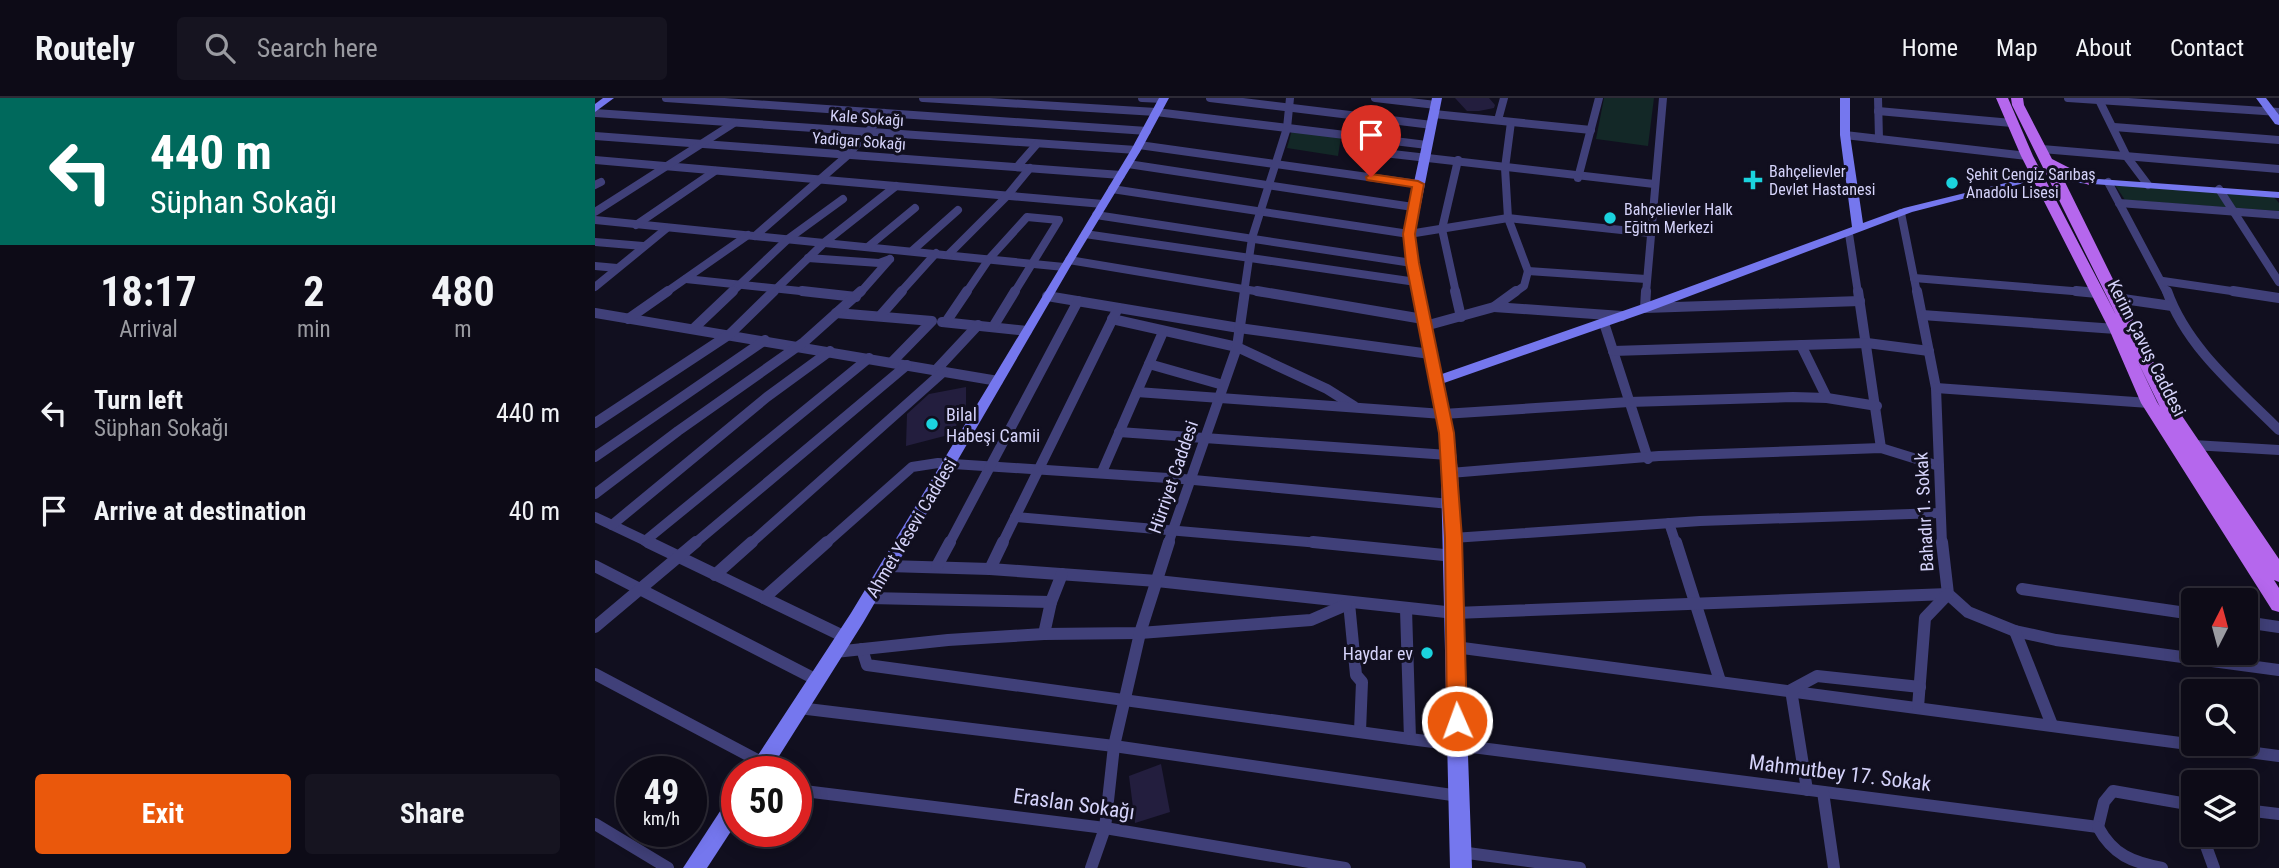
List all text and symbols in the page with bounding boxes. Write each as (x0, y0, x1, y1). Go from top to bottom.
search box (177, 17, 667, 80)
text: Routely (35, 29, 135, 68)
icon: search (201, 29, 239, 67)
text: Search here (257, 33, 378, 63)
text: Home (1902, 34, 1958, 62)
text: Map (1996, 34, 2038, 62)
text: About (2076, 34, 2132, 62)
text: Contact (2170, 34, 2244, 62)
pin (1341, 105, 1401, 177)
street label: Kale Sokağı (829, 106, 905, 130)
icon: arrive (1352, 116, 1390, 154)
text: 440 m (150, 124, 272, 181)
icon: left (35, 126, 126, 217)
street label: Yadigar Sokağı (811, 128, 907, 154)
place label: Bahçelievler Devlet Hastanesi (1769, 162, 1875, 199)
place label: Şehit Cengiz Sarıbaş Anadolu Lisesi (1966, 165, 2096, 202)
marker: Bahçelievler Devlet Hastanesi (1743, 170, 1763, 190)
marker: Şehit Cengiz Sarıbaş Anadolu Lisesi (1944, 175, 1960, 191)
text: Süphan Sokağı (150, 183, 337, 221)
place label: Bahçelievler Halk Eğitm Merkezi (1624, 200, 1734, 237)
marker: Bahçelievler Halk Eğitm Merkezi (1602, 210, 1618, 226)
text: 18:17 (100, 267, 197, 316)
text: 2 (303, 267, 324, 316)
text: 480 (431, 267, 495, 316)
street label: Kerim Çavuş Caddesi (2104, 276, 2190, 420)
text: Arrival (119, 316, 178, 343)
text: min (297, 316, 331, 343)
text: m (454, 316, 471, 343)
text: Turn left (94, 385, 183, 415)
icon: left (35, 394, 73, 432)
text: 440 m (496, 398, 560, 428)
place label: Bilal Habeşi Camii (946, 404, 1040, 446)
text: Süphan Sokağı (94, 415, 229, 442)
marker: Bilal Habeşi Camii (924, 416, 940, 432)
street label: Hürriyet Caddesi (1144, 418, 1202, 536)
street label: Bahadır 1. Sokak (1910, 452, 1938, 572)
street label: Ahmet Yesevi Caddesi (861, 455, 961, 601)
icon: arrive (35, 492, 73, 530)
text: Arrive at destination (94, 496, 306, 526)
text: 40 m (509, 496, 560, 526)
north arrow (2181, 588, 2257, 665)
map controls (2181, 588, 2258, 847)
place label: Haydar ev (1343, 643, 1413, 664)
marker: Haydar ev (1419, 645, 1435, 661)
button: search (2181, 679, 2258, 756)
position arrow (1420, 684, 1494, 758)
street label: Mahmutbey 17. Sokak (1748, 750, 1933, 796)
speed limit sign: 50 (721, 756, 812, 847)
button: layers (2181, 770, 2258, 847)
text: 49 (644, 772, 679, 813)
button: Exit (35, 774, 291, 854)
button: Share (305, 774, 560, 854)
street label: Eraslan Sokağı (1012, 784, 1136, 824)
text: km/h (643, 808, 680, 829)

